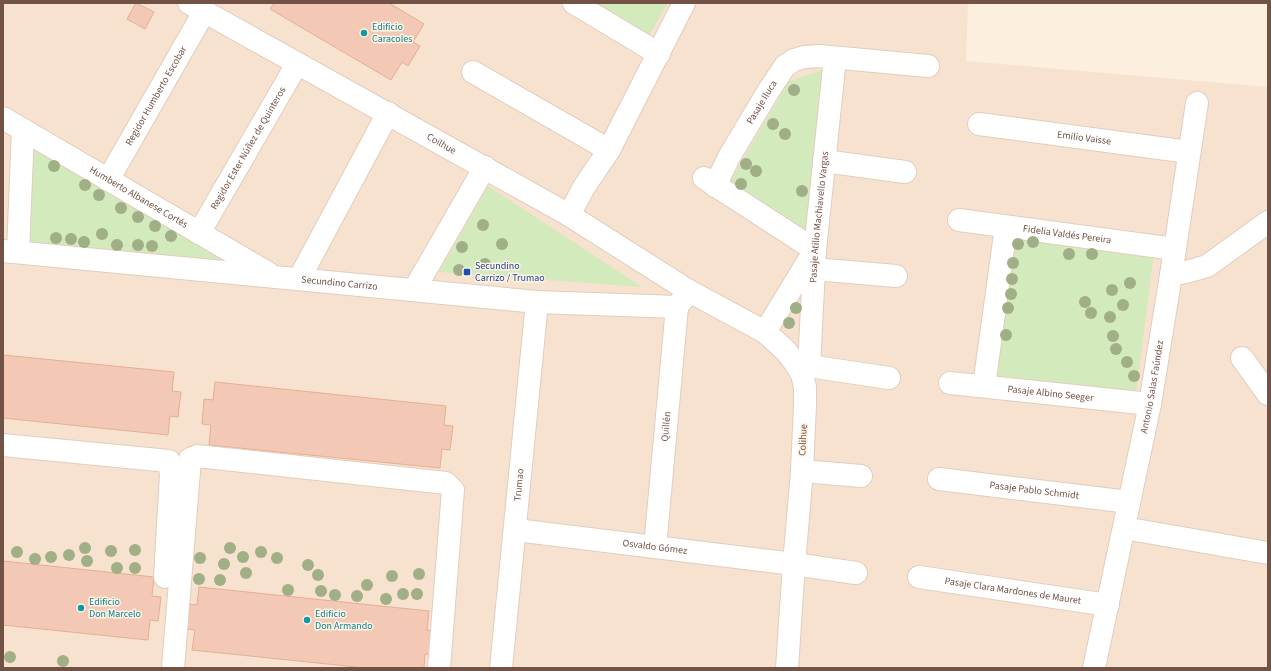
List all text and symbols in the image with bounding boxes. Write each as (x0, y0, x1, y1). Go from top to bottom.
place label: Edificio Caracoles (372, 20, 413, 46)
marker: Edificio Caracoles (359, 28, 369, 38)
street label: Regidor Humberto Escobar (122, 43, 190, 148)
street label: Pasaje Iluca (743, 78, 781, 127)
street label: Regidor Ester Núñez de Quinteros (207, 84, 289, 212)
street label: Emilio Vaisse (1056, 127, 1112, 149)
street label: Coilhue (424, 130, 459, 158)
street label: Pasaje Atilio Machiavello Vargas (806, 151, 832, 283)
street label: Humberto Albanese Cortés (87, 163, 190, 232)
street label: Fidelia Valdés Pereira (1022, 222, 1112, 247)
place label: Secundino Carrizo / Trumao (475, 259, 545, 285)
marker: Secundino Carrizo / Trumao (462, 267, 472, 277)
street label: Secundino Carrizo (301, 273, 378, 294)
street label: Antonio Salas Faúndez (1137, 339, 1167, 435)
street label: Pasaje Albino Seeger (1007, 382, 1095, 405)
street label: Quillén (658, 411, 674, 442)
street label: Colihue (795, 424, 811, 456)
street label: Trumao (510, 468, 528, 502)
street label: Pasaje Pablo Schmidt (989, 478, 1080, 503)
street label: Osvaldo Gómez (622, 536, 688, 558)
street label: Pasaje Clara Mardones de Mauret (944, 574, 1083, 608)
place label: Edificio Don Marcelo (89, 595, 141, 621)
marker: Edificio Don Marcelo (76, 603, 86, 613)
place label: Edificio Don Armando (315, 607, 373, 633)
marker: Edificio Don Armando (302, 615, 312, 625)

